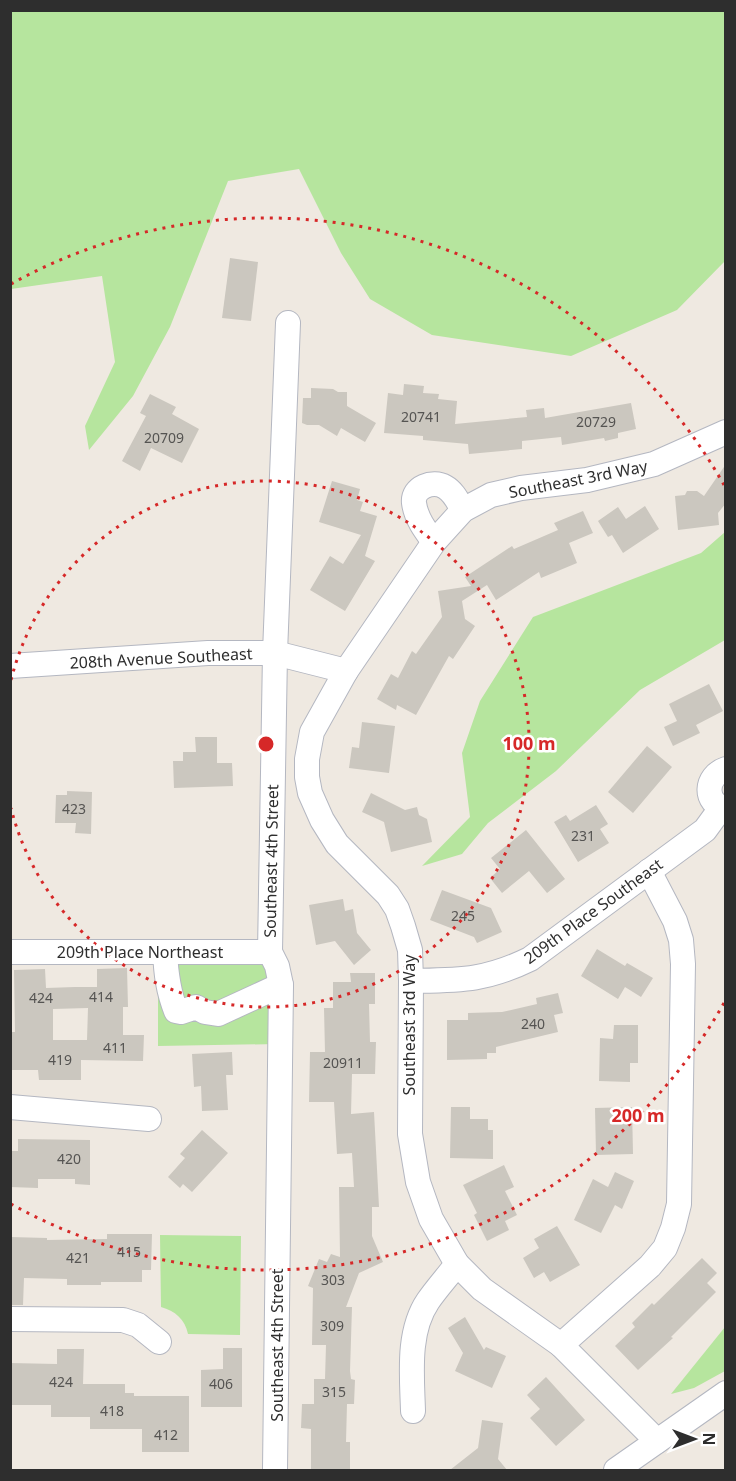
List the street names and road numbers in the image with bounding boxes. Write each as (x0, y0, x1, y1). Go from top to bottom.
street label: Southeast 3rd Way (507, 455, 650, 503)
street label: 208th Avenue Southeast (69, 642, 253, 674)
street label: Southeast 4th Street (259, 784, 283, 938)
street label: 209th Place Southeast (519, 853, 667, 969)
street label: 209th Place Northeast (57, 941, 223, 963)
street label: Southeast 3rd Way (398, 954, 420, 1095)
street label: Southeast 4th Street (266, 1268, 288, 1422)

